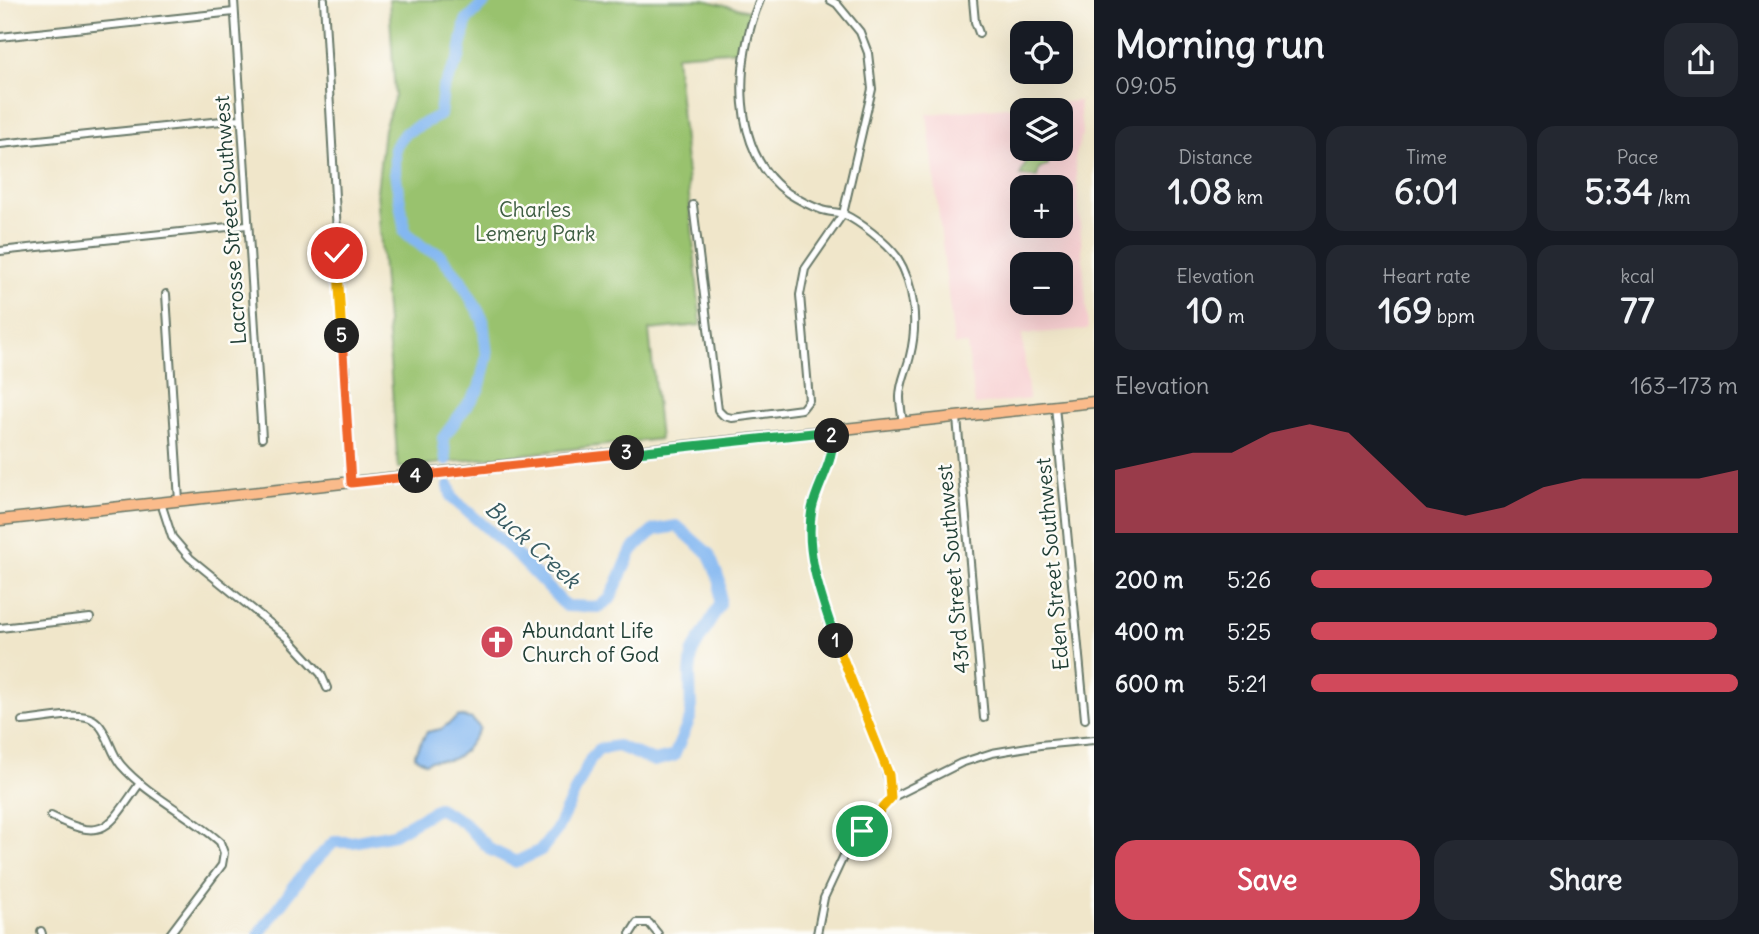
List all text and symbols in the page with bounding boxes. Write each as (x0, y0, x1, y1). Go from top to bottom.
map controls (1010, 21, 1073, 315)
button: locate (1010, 21, 1073, 84)
text: Morning run (1115, 21, 1325, 68)
button: share (1664, 23, 1738, 97)
text: 09:05 (1115, 71, 1177, 100)
street label: Lacrosse Street Southwest (208, 94, 252, 346)
button: layers (1010, 98, 1073, 161)
text: Distance (1178, 145, 1253, 169)
text: Time (1406, 145, 1447, 169)
text: Pace (1617, 145, 1658, 169)
text: 1.08 (1168, 169, 1232, 213)
text: 6:01 (1394, 169, 1459, 213)
text: 5:34 (1585, 169, 1653, 213)
button: + (1010, 175, 1073, 238)
text: km (1232, 185, 1263, 209)
text: /km (1653, 185, 1690, 209)
park label: Charles Lemery Park (475, 196, 595, 247)
pin (307, 223, 367, 283)
icon: check (318, 234, 356, 272)
button: − (1010, 252, 1073, 315)
text: Elevation (1177, 264, 1254, 288)
text: Heart rate (1382, 264, 1471, 288)
text: kcal (1620, 264, 1655, 288)
text: 10 (1186, 288, 1223, 332)
text: 169 (1378, 288, 1432, 332)
text: 77 (1620, 288, 1655, 332)
text: m (1223, 304, 1245, 328)
text: bpm (1432, 304, 1475, 328)
pin: 5 (324, 318, 360, 354)
text: 5 (336, 323, 347, 347)
text: Elevation (1115, 371, 1209, 400)
text: 163–173 m (1630, 371, 1738, 400)
pin: 2 (814, 418, 850, 453)
text: 2 (826, 423, 837, 447)
pin: 3 (610, 435, 644, 470)
text: 3 (621, 440, 632, 464)
street label: Eden Street Southwest (1029, 457, 1075, 671)
pin: 4 (398, 458, 434, 494)
text: 4 (410, 463, 421, 487)
street label: 43rd Street Southwest (930, 463, 976, 675)
water label: Buck Creek (480, 494, 587, 595)
text: 200 m (1115, 565, 1184, 594)
text: 5:26 (1227, 565, 1271, 594)
place label: Abundant Life Church of God (522, 617, 659, 668)
text: 400 m (1115, 617, 1184, 646)
text: 5:25 (1227, 617, 1271, 646)
church icon: Abundant Life Church of God (478, 623, 516, 661)
pin: 1 (818, 624, 854, 658)
text: 1 (832, 628, 839, 652)
text: 600 m (1115, 669, 1184, 698)
text: 5:21 (1227, 669, 1267, 698)
pin (832, 801, 892, 861)
icon: arrive (843, 812, 881, 850)
button: Save (1115, 840, 1420, 920)
button: Share (1434, 840, 1738, 920)

